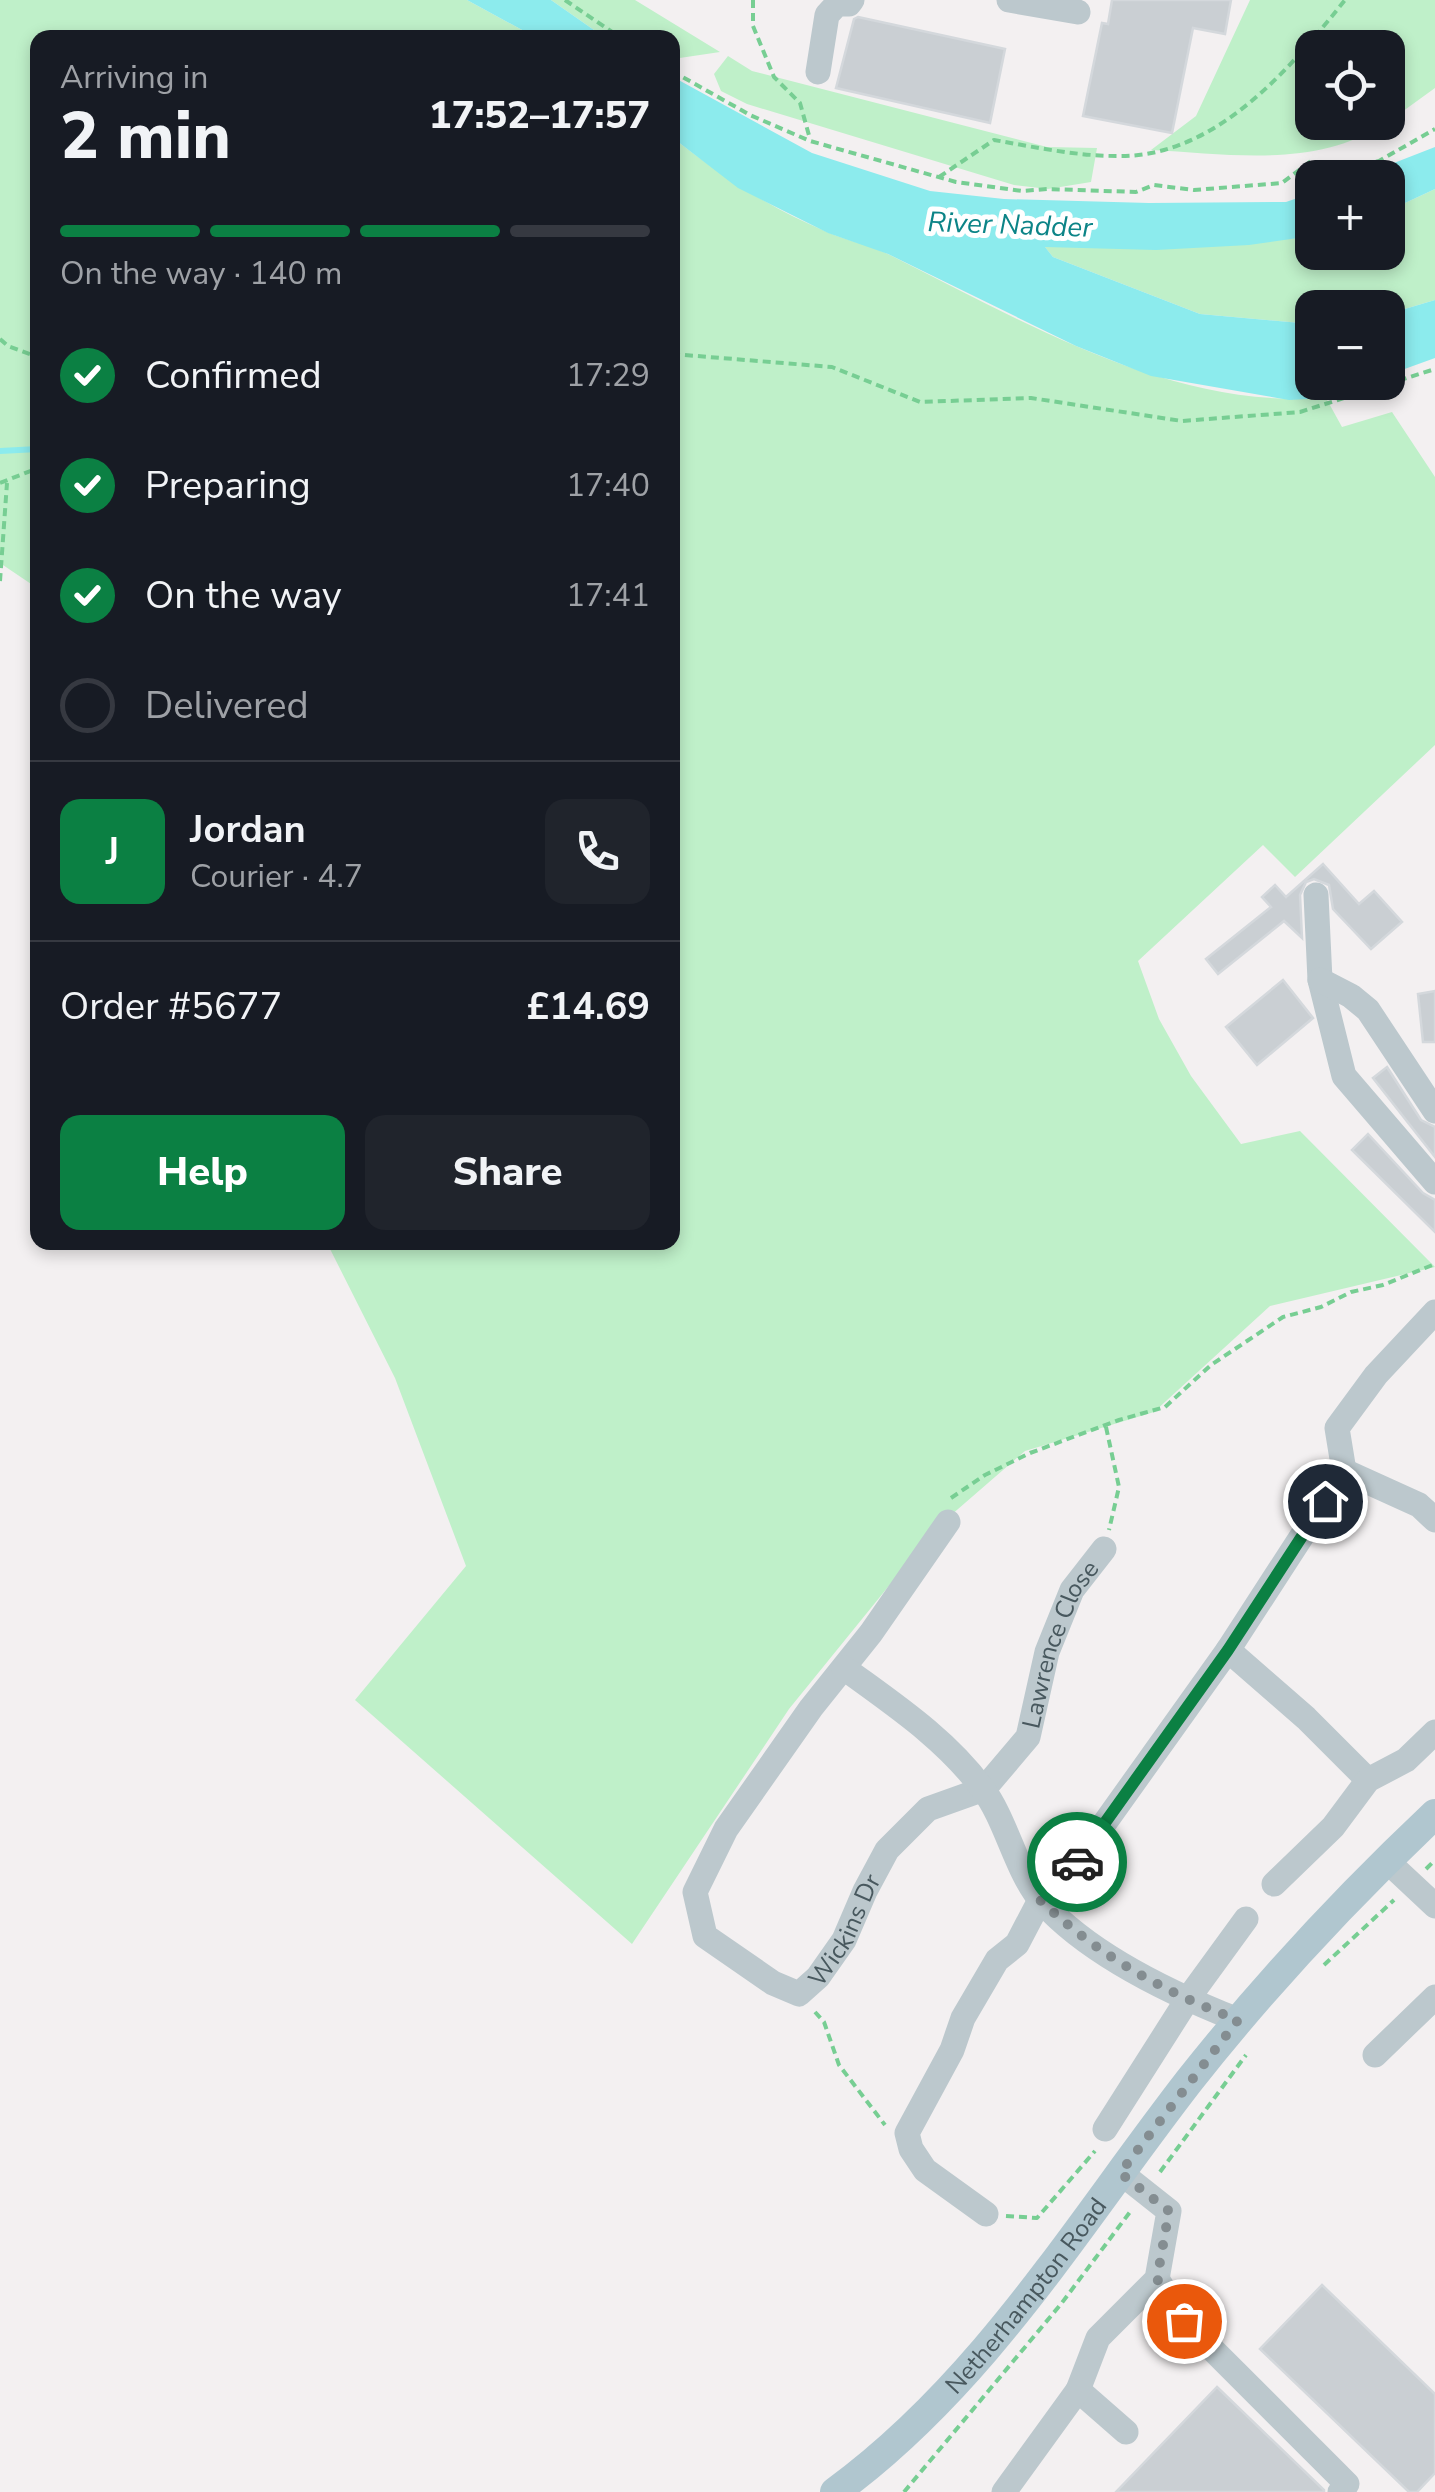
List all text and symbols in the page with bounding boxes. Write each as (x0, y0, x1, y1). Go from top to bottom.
map controls (1295, 30, 1405, 400)
button: locate (1295, 30, 1405, 140)
text: Arriving in (60, 56, 208, 99)
text: 17:52–17:57 (429, 90, 650, 141)
text: 2 min (60, 92, 231, 181)
button: + (1295, 160, 1405, 270)
water label: River Nadder (927, 203, 1094, 247)
text: On the way · 140 m (60, 252, 342, 295)
button: − (1295, 290, 1405, 400)
icon: check (60, 348, 115, 403)
text: Confirmed (145, 350, 322, 401)
text: 17:29 (566, 354, 650, 397)
icon: check (60, 458, 115, 513)
text: Preparing (145, 460, 311, 511)
text: 17:40 (566, 464, 650, 507)
icon: check (60, 568, 115, 623)
text: On the way (145, 570, 341, 621)
text: 17:41 (566, 574, 650, 617)
text: Delivered (145, 680, 309, 731)
button: phone (545, 799, 650, 904)
text: Jordan (190, 804, 306, 855)
text: J (106, 826, 119, 877)
text: Courier · 4.7 (190, 855, 363, 898)
text: Order #5677 (60, 981, 282, 1032)
text: £14.69 (527, 981, 650, 1032)
button: Help (60, 1115, 345, 1230)
button: Share (365, 1115, 650, 1230)
pin (1283, 1459, 1368, 1544)
icon: home (1298, 1474, 1353, 1529)
street label: Lawrence Close (1014, 1553, 1107, 1732)
courier (1027, 1812, 1127, 1912)
icon: car (1050, 1835, 1105, 1890)
street label: Wickins Dr (801, 1868, 889, 1993)
street label: Netherhampton Road (938, 2191, 1115, 2401)
pin (1142, 2279, 1227, 2364)
icon: bag (1157, 2294, 1212, 2349)

